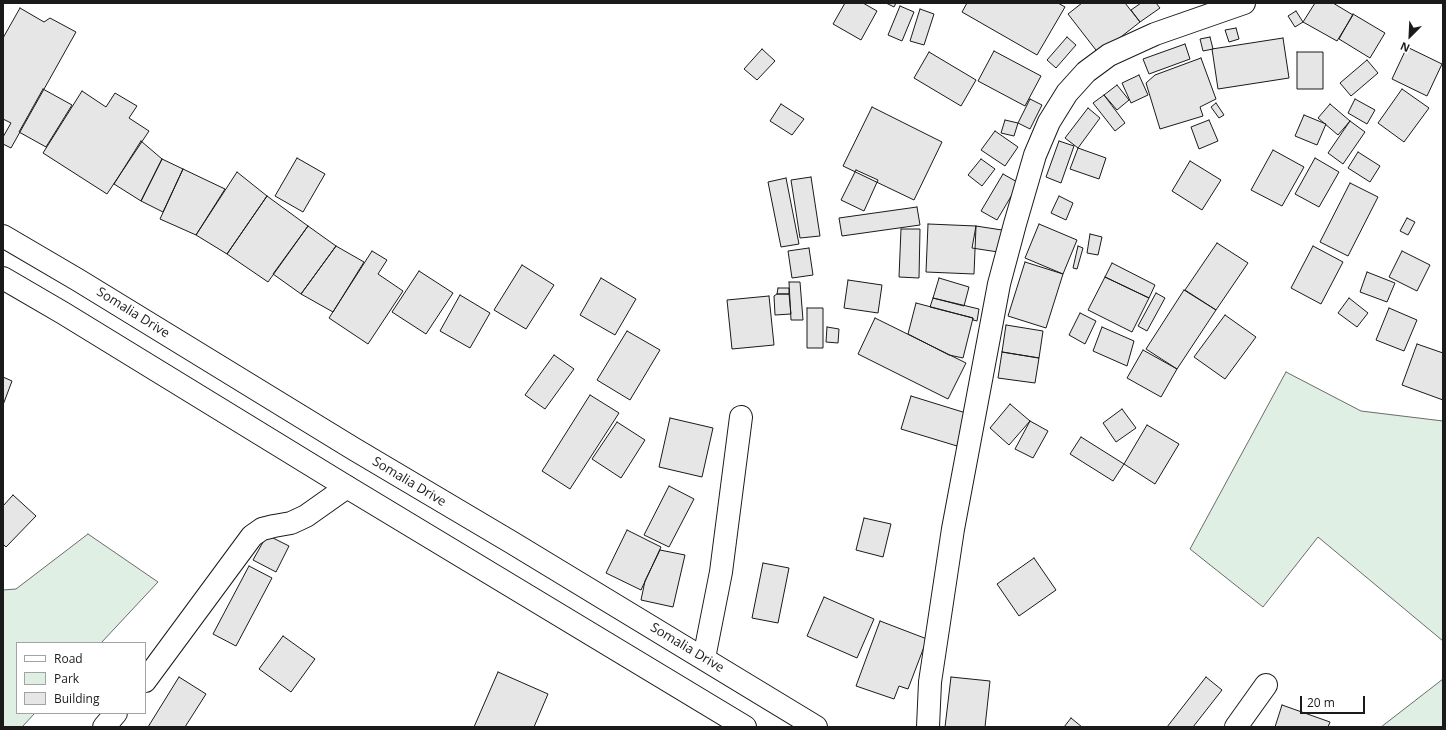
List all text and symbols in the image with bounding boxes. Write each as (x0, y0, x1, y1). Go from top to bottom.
north arrow (1390, 16, 1430, 56)
text: N (1398, 39, 1412, 56)
street label: Somalia Drive (94, 284, 172, 342)
street label: Somalia Drive (369, 454, 449, 510)
street label: Somalia Drive (647, 620, 727, 676)
legend (16, 642, 146, 714)
text: Road (54, 650, 83, 667)
text: Park (54, 670, 79, 687)
scale bar (1302, 688, 1367, 714)
text: Building (54, 690, 99, 707)
text: 20 m (1307, 694, 1335, 711)

